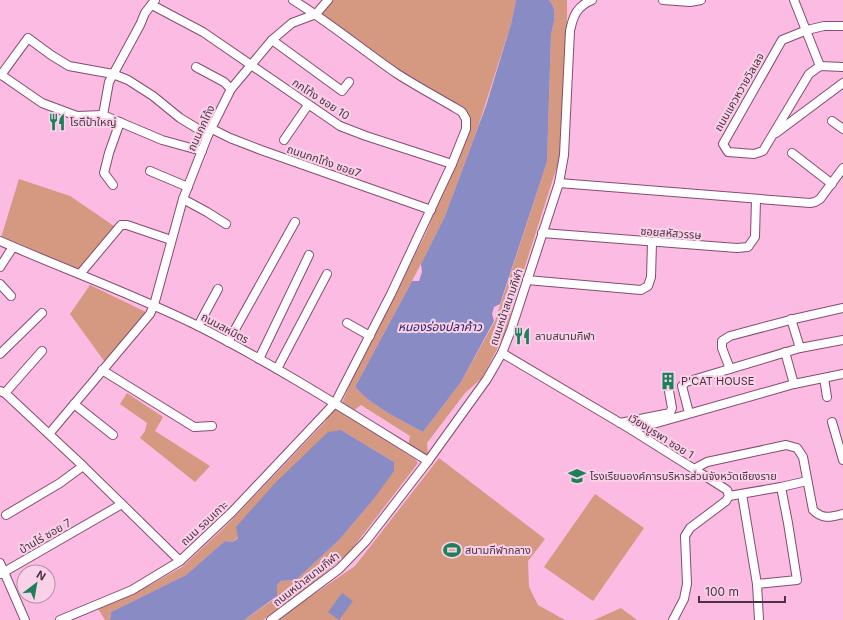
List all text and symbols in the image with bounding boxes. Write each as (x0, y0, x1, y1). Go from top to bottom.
street label: ถนนแควหวายวิลเลจ (711, 50, 767, 134)
street label: กกโท้ง ซอย 10 (290, 75, 352, 123)
street label: ถนนกกโท้ง (184, 103, 218, 153)
restaurant icon: โรตีป้าใหญ่ (47, 112, 67, 132)
place label: โรตีป้าใหญ่ (70, 115, 116, 129)
street label: ถนนกกโท้ง ซอย7 (285, 142, 363, 180)
street label: ซอยสหัสวรรษ (640, 224, 702, 242)
street label: ถนนหน้าสนามกีฬา (486, 267, 526, 347)
street label: ถนนสหมิตร (199, 310, 251, 346)
water label: หนองร่องปลาค้าว (398, 319, 483, 334)
restaurant icon: ลาบสนามกีฬา (512, 326, 532, 346)
place label: ลาบสนามกีฬา (535, 329, 595, 343)
building icon: P'CAT HOUSE (658, 371, 678, 391)
place label: P'CAT HOUSE (681, 374, 754, 388)
street label: เวียงบูรพา ซอย 1 (626, 410, 696, 462)
school or university icon: โรงเรียนองค์การบริหารส่วนจังหวัดเชียงราย (567, 466, 587, 486)
place label: โรงเรียนองค์การบริหารส่วนจังหวัดเชียงราย (590, 469, 777, 483)
street label: ถนน รอบเกาะ (177, 497, 231, 548)
street label: บ้านไร่ ซอย 7 (16, 515, 74, 557)
sports icon: สนามกีฬากลาง (442, 540, 462, 560)
place label: สนามกีฬากลาง (465, 543, 531, 557)
street label: ถนนหน้าสนามกีฬา (270, 549, 342, 609)
north arrow (16, 564, 56, 604)
text: N (34, 567, 48, 584)
scale bar (699, 578, 785, 604)
text: 100 m (705, 584, 739, 599)

